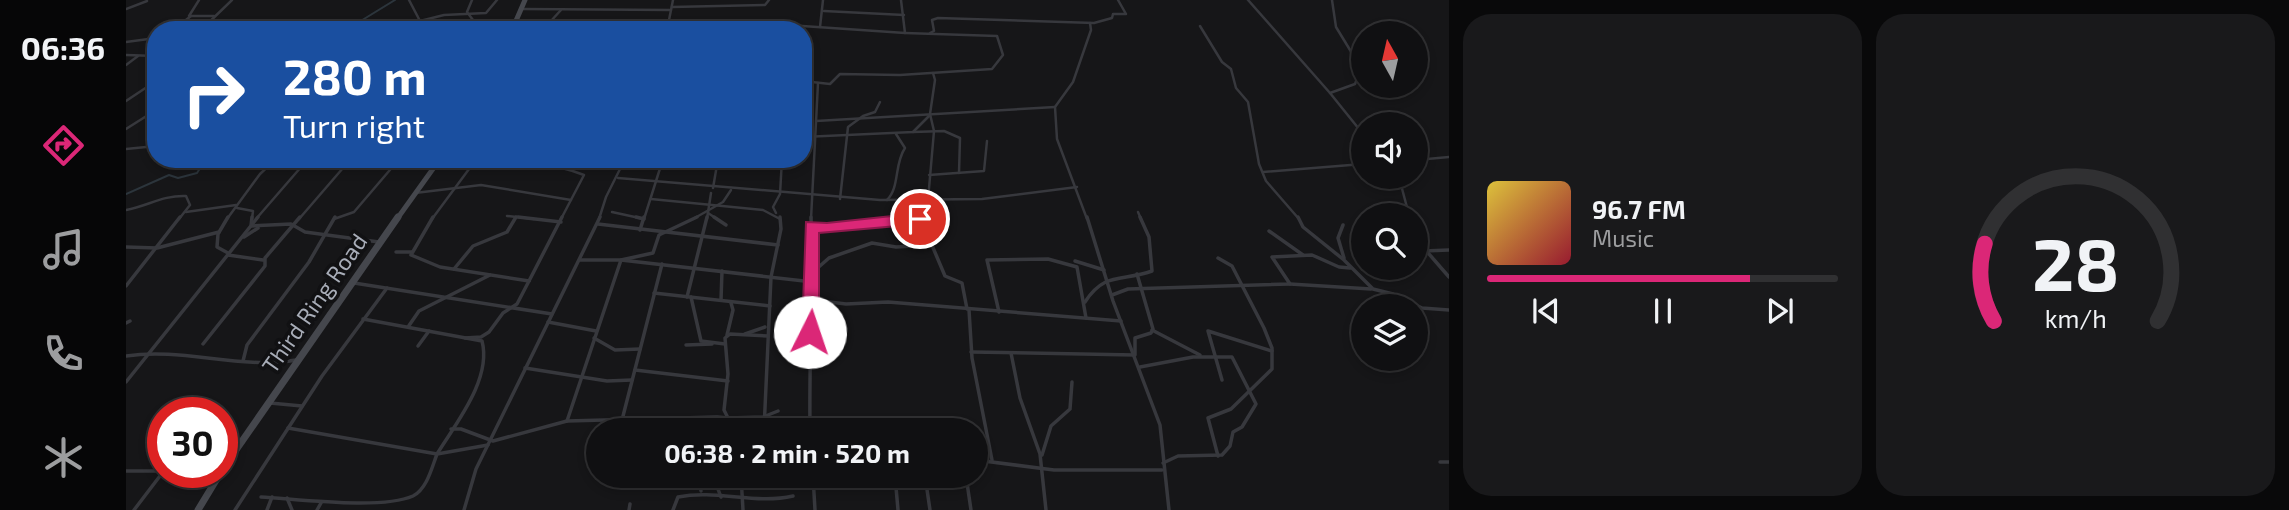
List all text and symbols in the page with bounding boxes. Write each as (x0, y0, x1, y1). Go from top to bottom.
north arrow (1351, 21, 1428, 98)
map controls (1351, 21, 1428, 371)
text: 06:36 (21, 28, 105, 66)
text: 280 m (283, 46, 427, 105)
icon: right (168, 49, 259, 140)
text: Turn right (283, 106, 425, 144)
button: sound (1351, 112, 1428, 189)
icon: directions (39, 121, 88, 170)
pin (890, 189, 950, 249)
text: 96.7 FM (1592, 193, 1686, 224)
icon: arrive (901, 200, 939, 238)
button: search (1351, 203, 1428, 280)
text: 28 (2032, 218, 2119, 306)
text: Music (1592, 224, 1654, 252)
icon: music (39, 225, 88, 274)
street label: Third Ring Road (256, 228, 372, 378)
icon: previous (1527, 292, 1565, 330)
icon: pause (1644, 292, 1682, 330)
icon: next (1761, 292, 1799, 330)
button: layers (1351, 294, 1428, 371)
position arrow (773, 295, 847, 369)
text: km/h (2044, 303, 2107, 333)
icon: phone (39, 329, 88, 378)
speed limit sign: 30 (147, 397, 238, 488)
icon: climate (39, 433, 88, 482)
text: 06:38 · 2 min · 520 m (664, 437, 910, 468)

